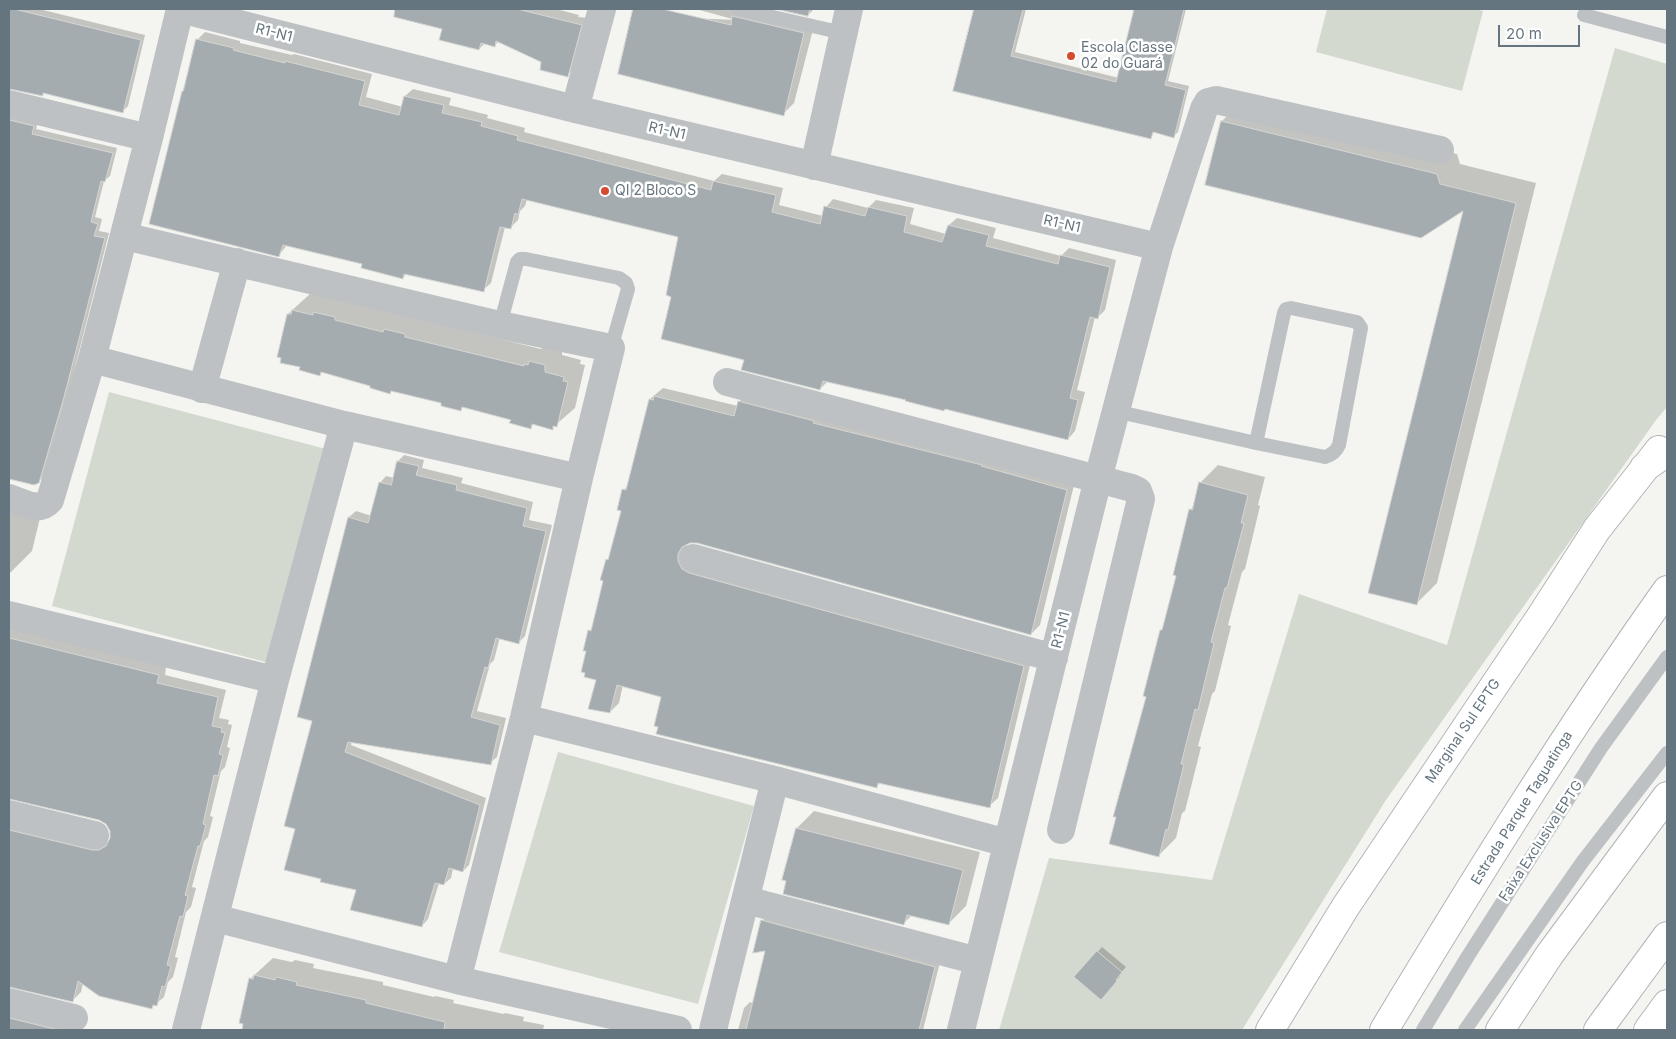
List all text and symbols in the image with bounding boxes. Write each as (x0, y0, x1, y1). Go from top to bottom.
scale bar (1501, 15, 1584, 47)
street label: R1-N1 (254, 20, 294, 46)
text: 20 m (1506, 24, 1542, 43)
place label: Escola Classe 02 do Guará (1081, 40, 1173, 72)
marker: Escola Classe 02 do Guará (1065, 50, 1077, 62)
street label: R1-N1 (647, 119, 687, 143)
place label: QI 2 Bloco S (615, 183, 696, 199)
marker: QI 2 Bloco S (599, 185, 611, 197)
street label: R1-N1 (1042, 212, 1082, 236)
street label: R1-N1 (1048, 610, 1074, 650)
street label: Marginal Sul EPTG (1422, 676, 1504, 786)
street label: Estrada Parque Taguatinga (1468, 728, 1576, 888)
street label: Faixa Exclusiva EPTG (1496, 777, 1586, 905)

